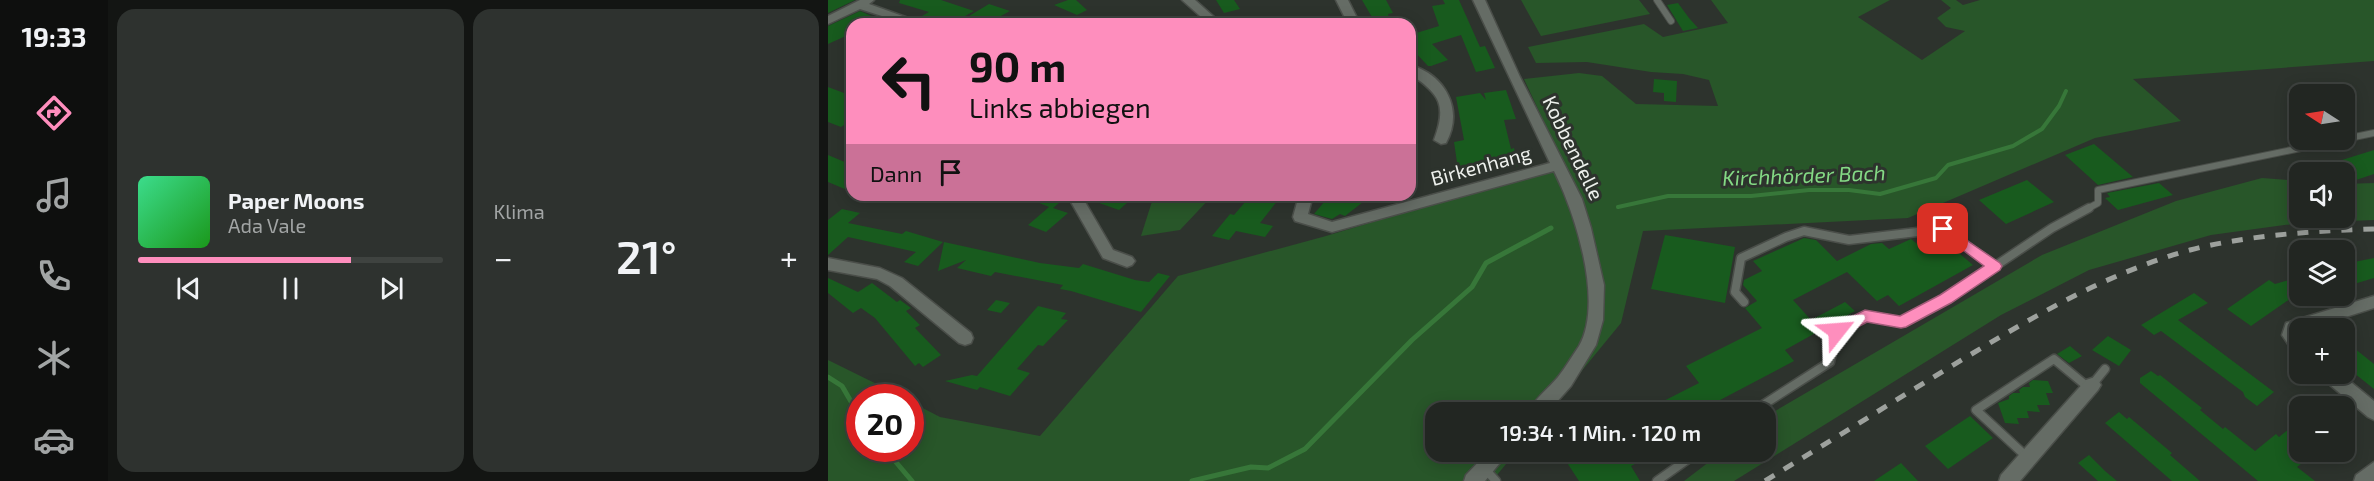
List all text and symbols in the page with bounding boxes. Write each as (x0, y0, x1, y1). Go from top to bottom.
text: 19:33 (21, 20, 87, 52)
text: 90 m (969, 40, 1066, 90)
icon: left (870, 42, 948, 120)
north arrow (2289, 84, 2355, 150)
map controls (2289, 84, 2355, 462)
text: Links abbiegen (969, 91, 1151, 123)
icon: directions (33, 92, 75, 134)
street label: Kobbendelle (1538, 92, 1609, 204)
street label: Birkenhang (1428, 140, 1534, 190)
icon: arrive (934, 156, 967, 189)
water label: Kirchhörder Bach (1722, 159, 1886, 190)
text: Dann (870, 160, 922, 186)
button: sound (2289, 162, 2355, 228)
icon: music (33, 174, 75, 216)
text: Paper Moons (228, 187, 364, 213)
text: Klima (494, 199, 545, 223)
pin (1917, 203, 1968, 254)
icon: arrive (1926, 212, 1959, 245)
text: Ada Vale (228, 213, 306, 237)
text: 21° (616, 229, 677, 283)
text: − (494, 237, 513, 277)
text: + (780, 237, 798, 277)
button: layers (2289, 240, 2355, 306)
icon: phone (33, 255, 75, 297)
icon: previous (172, 272, 205, 305)
icon: pause (274, 272, 307, 305)
icon: next (375, 272, 408, 305)
position arrow (1805, 299, 1869, 363)
button: + (2289, 318, 2355, 384)
icon: climate (33, 337, 75, 379)
speed limit sign: 20 (846, 384, 924, 462)
button: − (2289, 396, 2355, 462)
icon: car (33, 419, 75, 461)
text: 19:34 · 1 Min. · 120 m (1500, 419, 1701, 445)

